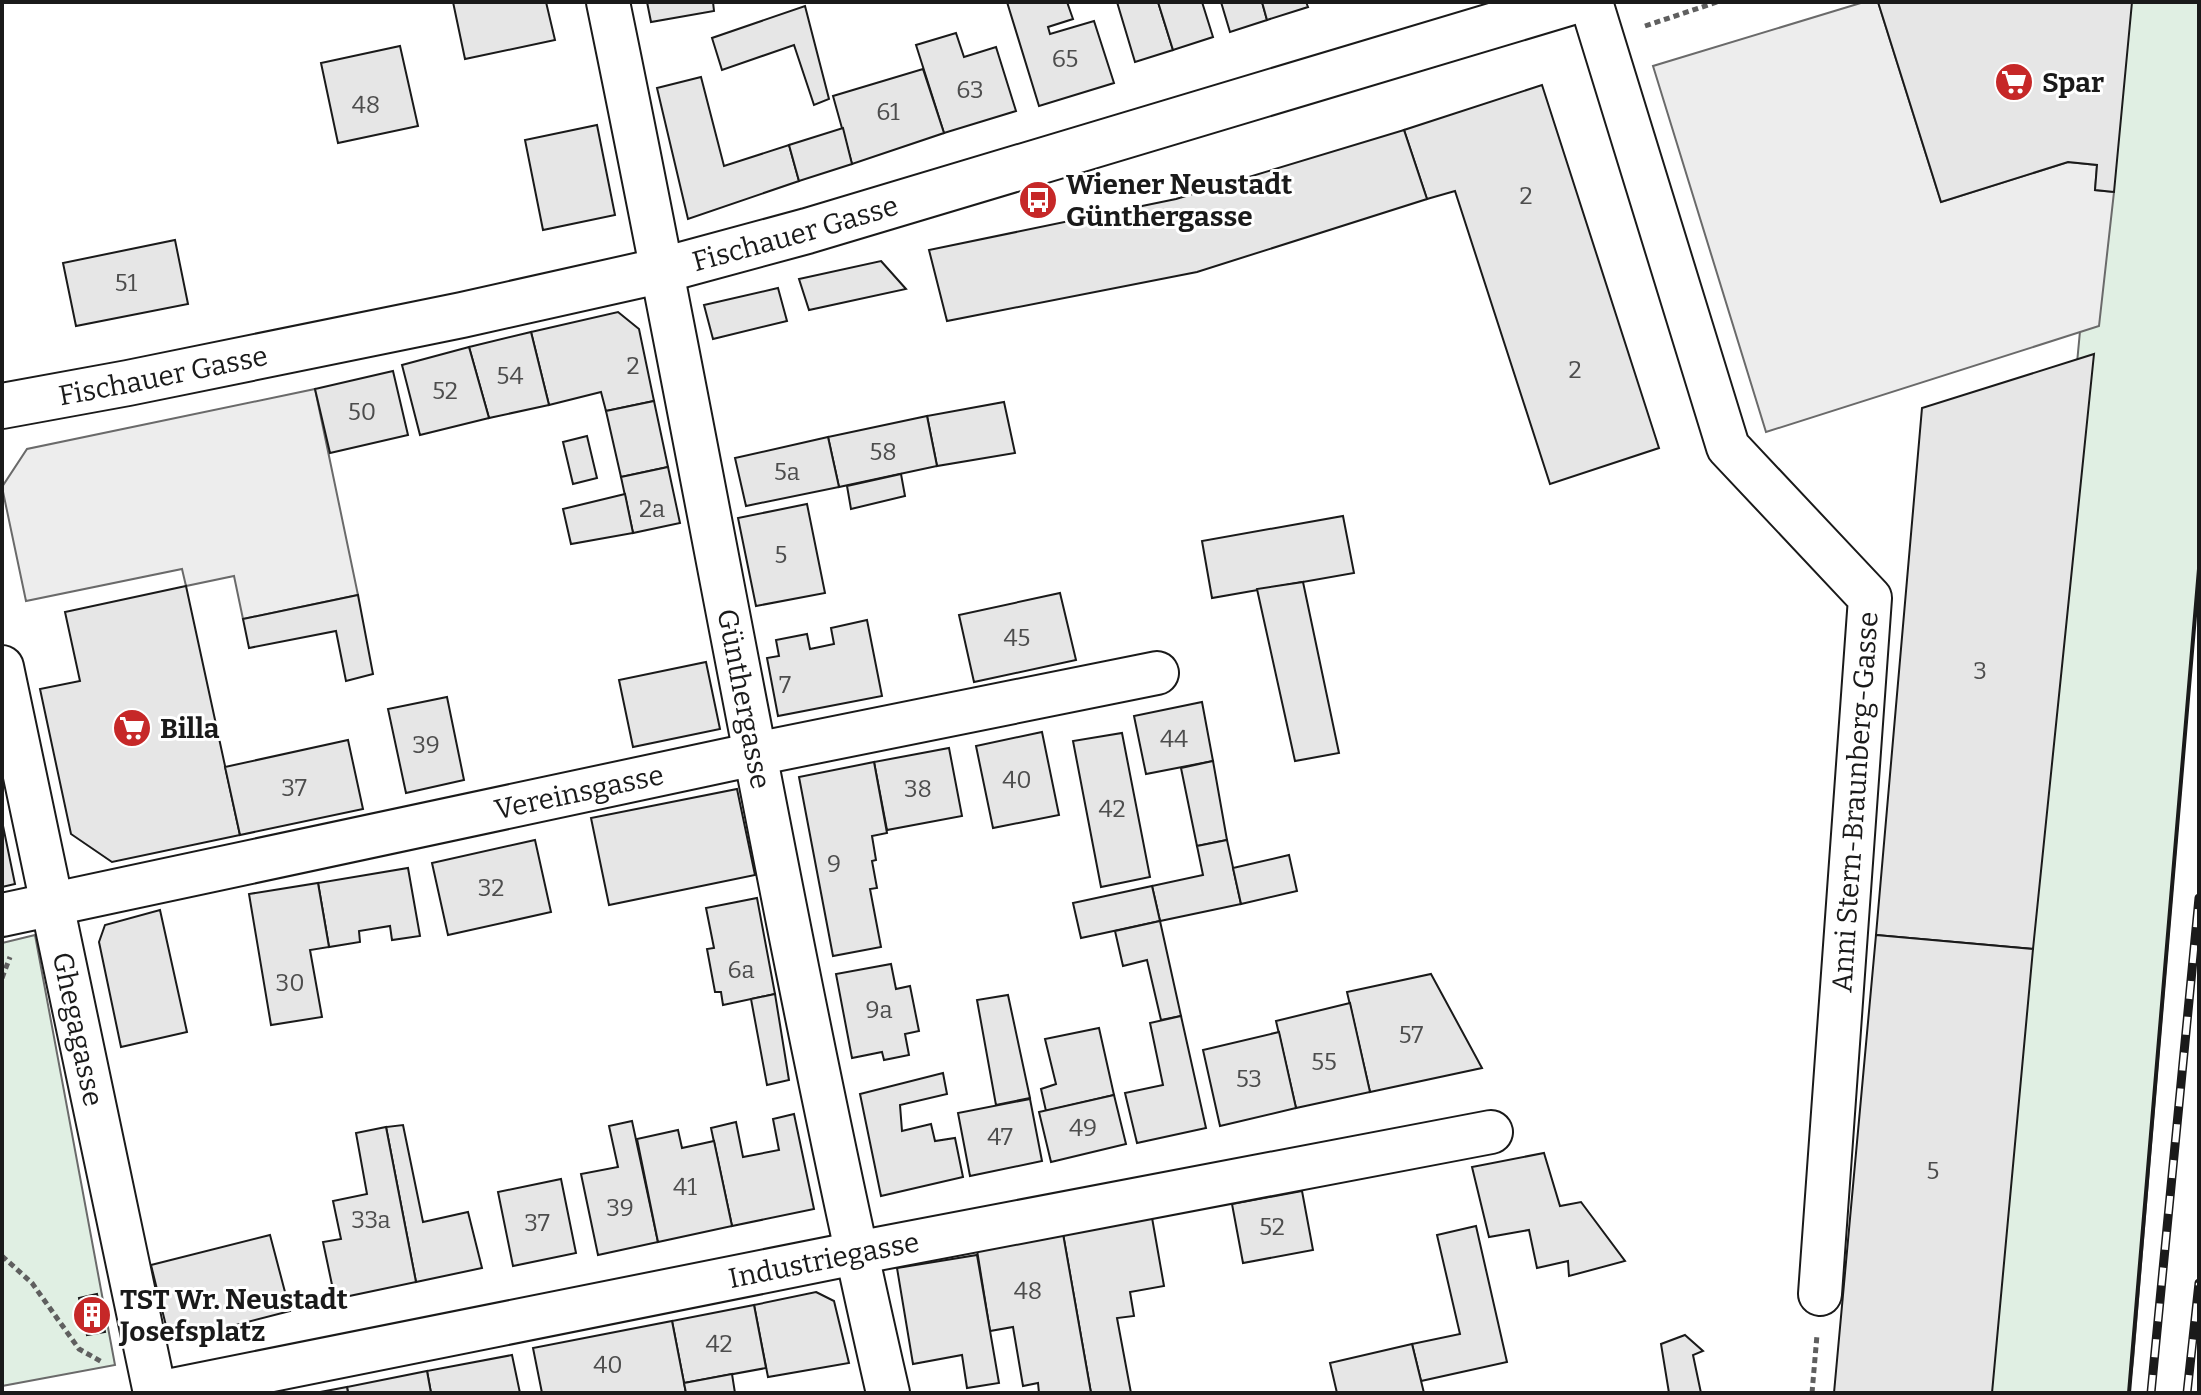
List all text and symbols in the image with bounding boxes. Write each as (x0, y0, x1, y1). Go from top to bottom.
house number: 65 (1052, 45, 1078, 73)
supermarket icon: Spar (1993, 61, 2035, 103)
place label: Spar (2042, 66, 2104, 99)
house number: 63 (956, 76, 984, 104)
house number: 48 (352, 91, 380, 119)
house number: 61 (876, 98, 900, 126)
place label: Wiener Neustadt Günthergasse (1066, 168, 1292, 233)
bus stop icon: Wiener Neustadt Günthergasse (1017, 179, 1059, 221)
house number: 2 (1519, 182, 1533, 210)
street label: Fischauer Gasse (689, 188, 902, 278)
house number: 51 (115, 269, 137, 297)
street label: Fischauer Gasse (56, 339, 270, 412)
house number: 2 (626, 352, 640, 380)
house number: 2 (1568, 356, 1582, 384)
house number: 54 (497, 362, 523, 390)
house number: 52 (432, 377, 458, 405)
house number: 50 (348, 398, 376, 426)
house number: 58 (869, 438, 897, 466)
house number: 5a (774, 458, 800, 486)
house number: 2a (639, 495, 665, 523)
house number: 5 (775, 541, 787, 569)
street label: Günthergasse (711, 606, 778, 792)
street label: Anni Stern-Braunberg-Gasse (1825, 610, 1885, 994)
house number: 45 (1004, 624, 1030, 652)
house number: 3 (1973, 657, 1987, 685)
house number: 7 (779, 671, 791, 699)
supermarket icon: Billa (111, 707, 153, 749)
place label: Billa (160, 712, 220, 745)
house number: 44 (1160, 725, 1188, 753)
house number: 39 (412, 731, 440, 759)
street label: Vereinsgasse (491, 758, 667, 826)
house number: 40 (1002, 766, 1032, 794)
house number: 37 (281, 774, 307, 802)
house number: 38 (904, 775, 932, 803)
house number: 42 (1098, 795, 1126, 823)
house number: 9 (827, 850, 841, 878)
house number: 32 (478, 874, 504, 902)
street label: Ghegagasse (46, 949, 111, 1109)
house number: 6a (727, 956, 755, 984)
house number: 30 (275, 969, 305, 997)
house number: 9a (865, 996, 893, 1024)
house number: 57 (1399, 1021, 1423, 1049)
house number: 55 (1311, 1048, 1337, 1076)
house number: 53 (1236, 1065, 1262, 1093)
house number: 49 (1069, 1114, 1097, 1142)
house number: 47 (987, 1123, 1013, 1151)
house number: 5 (1927, 1157, 1939, 1185)
house number: 41 (673, 1173, 697, 1201)
house number: 39 (606, 1194, 634, 1222)
house number: 33a (351, 1206, 391, 1234)
house number: 37 (524, 1209, 550, 1237)
house number: 52 (1259, 1213, 1285, 1241)
street label: Industriegasse (726, 1225, 922, 1295)
house number: 48 (1014, 1277, 1042, 1305)
place label: TST Wr. Neustadt Josefsplatz (118, 1283, 348, 1348)
building icon: TST Wr. Neustadt Josefsplatz (71, 1294, 113, 1336)
house number: 42 (705, 1330, 733, 1358)
house number: 40 (593, 1351, 623, 1379)

